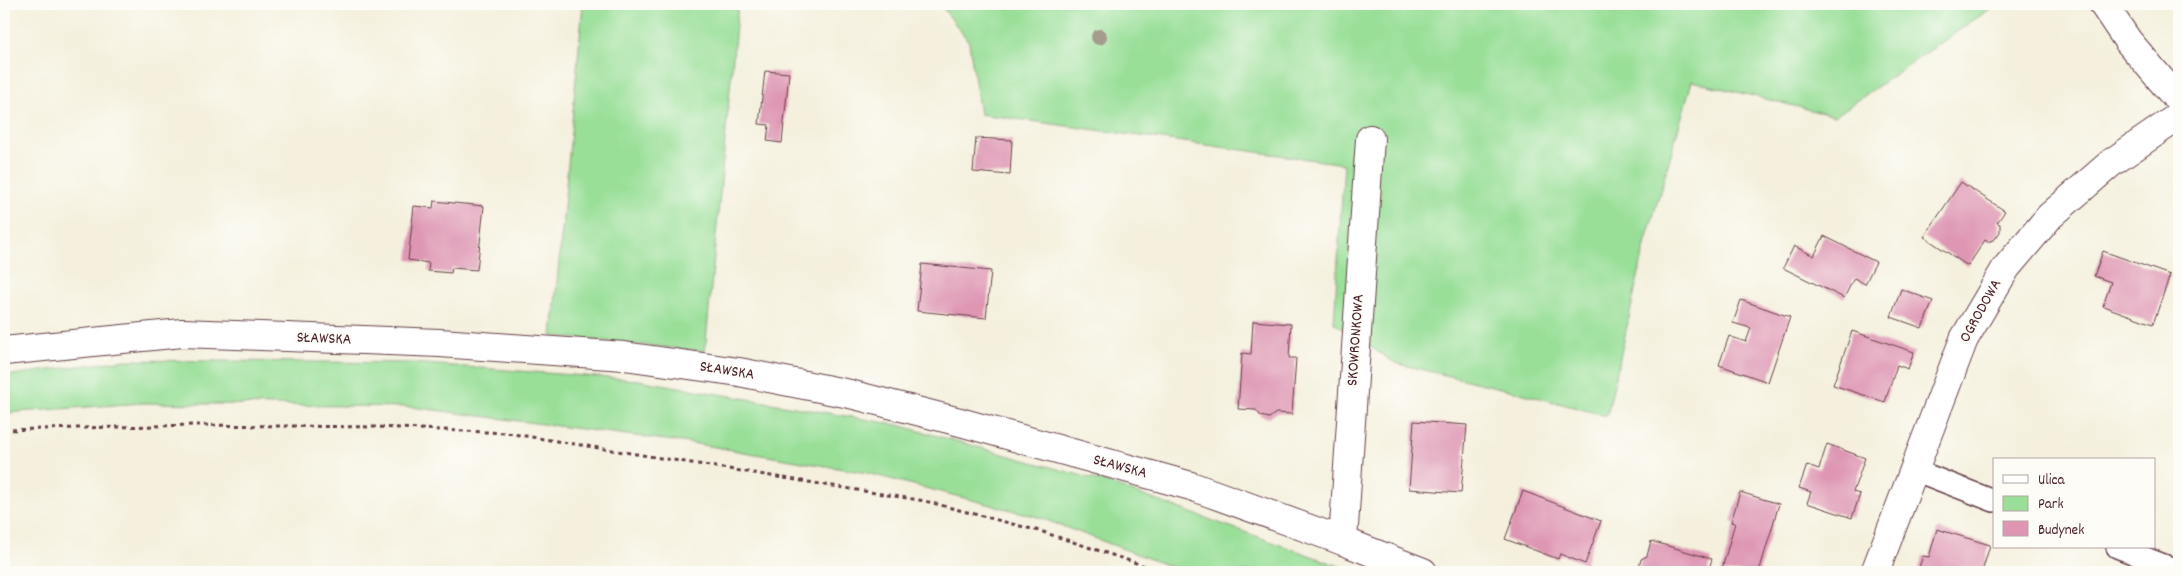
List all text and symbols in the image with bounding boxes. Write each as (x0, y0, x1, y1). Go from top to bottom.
street label: OGRODOWA (1954, 275, 2008, 347)
street label: SKOWRONKOWA (1341, 293, 1371, 387)
street label: SŁAWSKA (296, 327, 352, 351)
street label: SŁAWSKA (698, 355, 756, 387)
street label: SŁAWSKA (1090, 449, 1150, 485)
legend (1993, 458, 2156, 548)
text: Ulica (2038, 470, 2066, 492)
text: Park (2038, 494, 2064, 516)
text: Budynek (2038, 520, 2084, 542)

